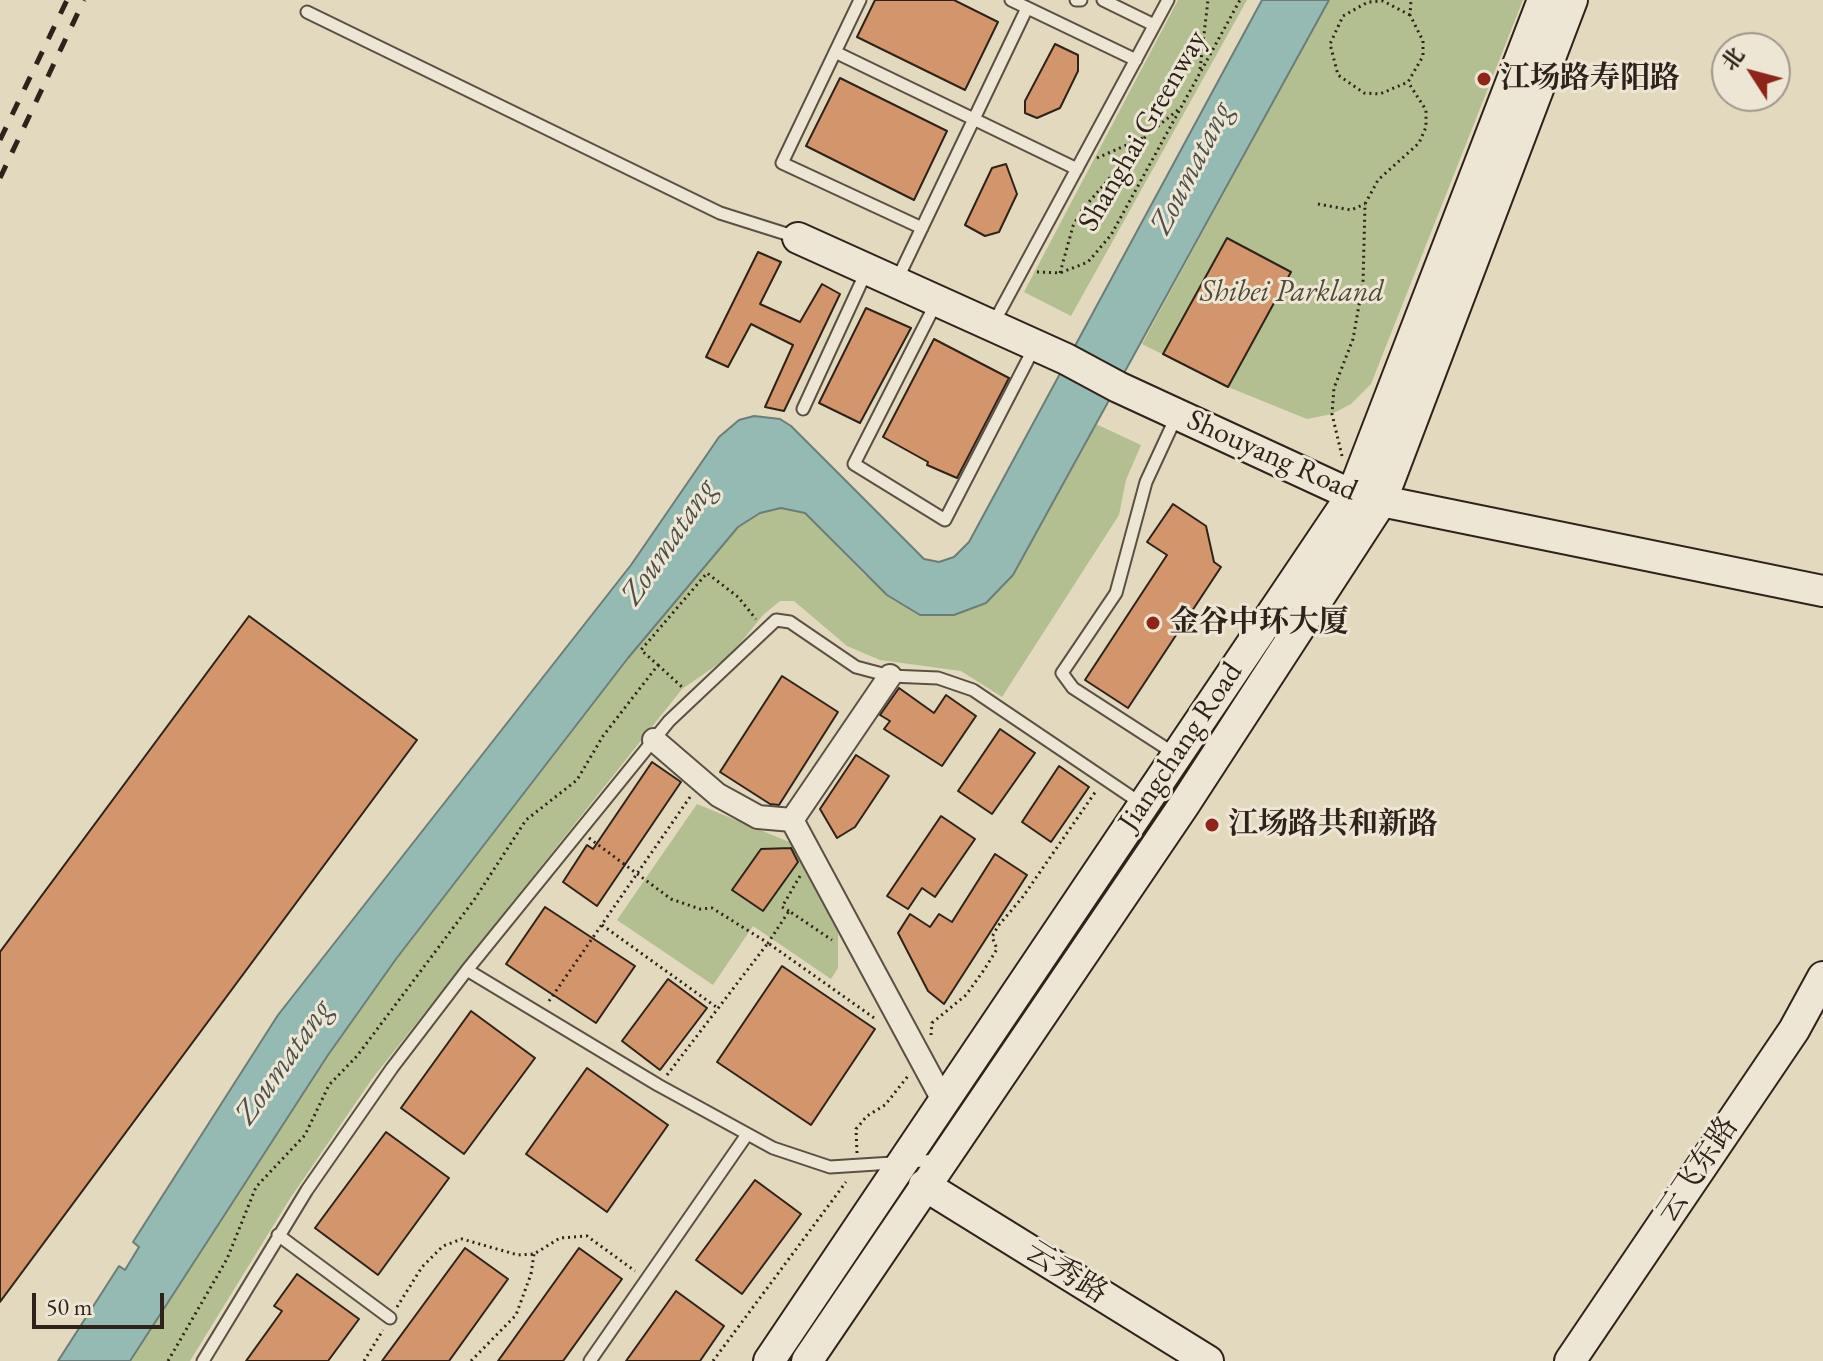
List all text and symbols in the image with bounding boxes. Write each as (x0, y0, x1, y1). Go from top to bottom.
street label: Shanghai Greenway (1071, 24, 1215, 238)
north arrow (1711, 32, 1791, 112)
text: 北 (1715, 41, 1751, 76)
place label: 江场路寿阳路 (1500, 61, 1680, 97)
marker: 江场路寿阳路 (1475, 70, 1493, 88)
water label: Zoumatang (1142, 95, 1242, 241)
park label: Shibei Parkland (1200, 275, 1384, 311)
street label: Shouyang Road (1181, 402, 1363, 510)
water label: Zoumatang (613, 472, 725, 612)
place label: 金谷中环大厦 (1169, 605, 1349, 641)
marker: 金谷中环大厦 (1144, 614, 1162, 632)
street label: Jiangchang Road (1111, 656, 1251, 838)
place label: 江场路共和新路 (1228, 807, 1438, 843)
marker: 江场路共和新路 (1203, 816, 1221, 834)
water label: Zoumatang (227, 992, 341, 1132)
street label: 云飞东路 (1650, 1110, 1746, 1230)
street label: 云秀路 (1018, 1234, 1114, 1312)
scale bar (36, 1277, 168, 1327)
text: 50 m (46, 1291, 93, 1322)

